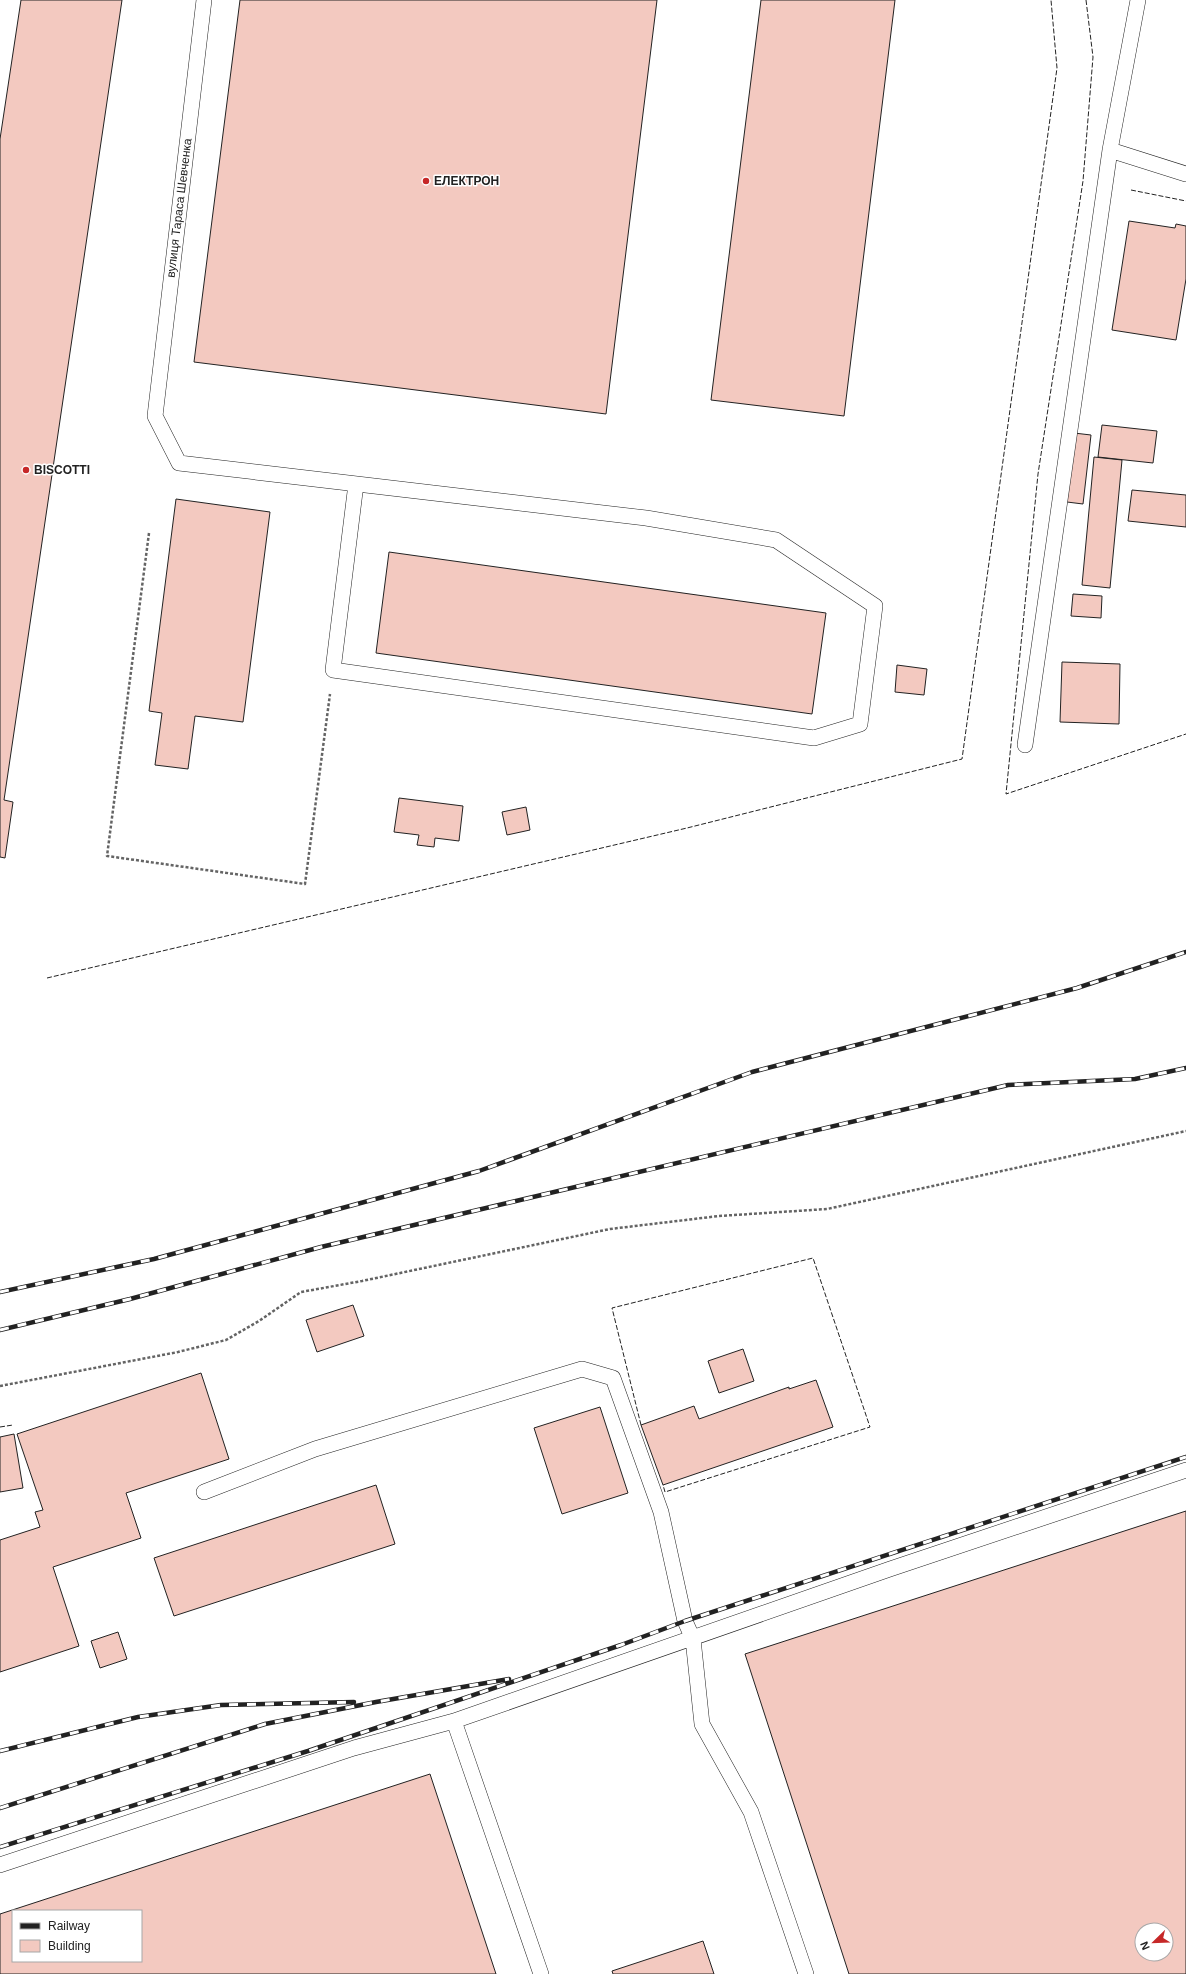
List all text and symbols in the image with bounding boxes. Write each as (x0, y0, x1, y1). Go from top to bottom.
street label: вулиця Тараса Шевченка (164, 137, 195, 278)
place label: ЕЛЕКТРОН (434, 174, 499, 188)
marker: ЕЛЕКТРОН (421, 176, 431, 186)
place label: BISCOTTI (34, 463, 90, 477)
marker: BISCOTTI (21, 465, 31, 475)
legend (12, 1910, 142, 1962)
text: Railway (48, 1919, 90, 1933)
north arrow (1134, 1922, 1174, 1962)
text: Building (48, 1939, 91, 1953)
text: N (1138, 1940, 1152, 1952)

